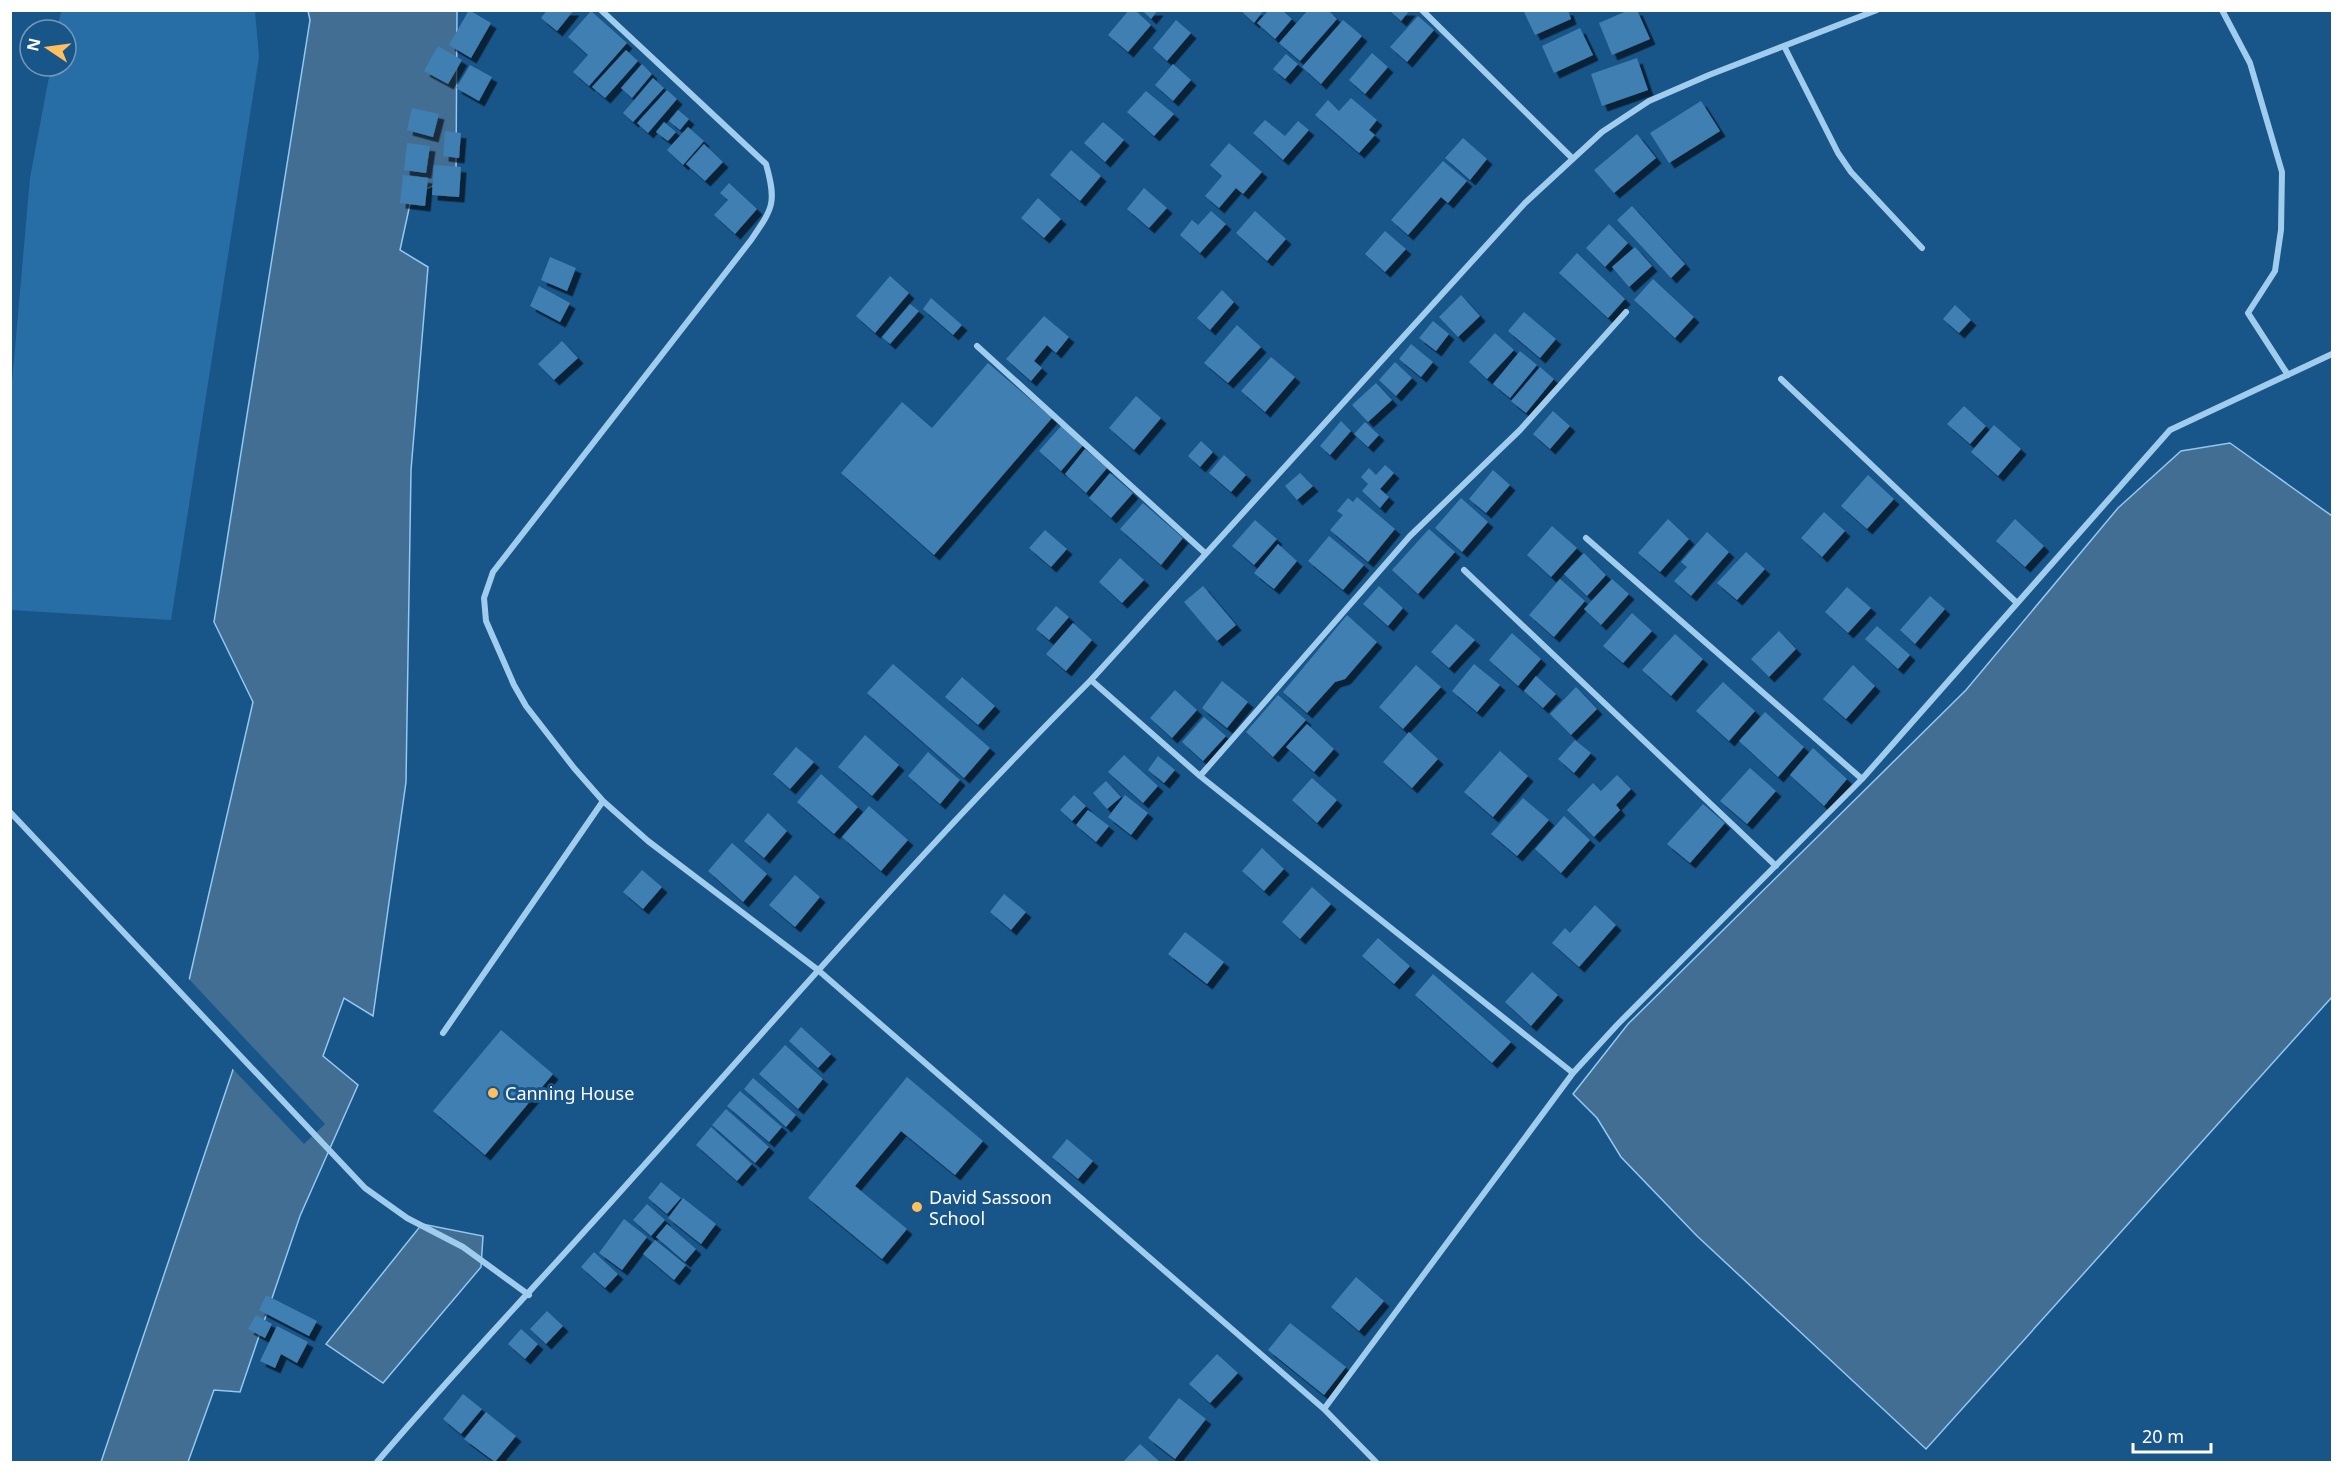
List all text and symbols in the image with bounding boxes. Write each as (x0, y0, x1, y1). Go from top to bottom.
north arrow (18, 18, 78, 78)
text: N (21, 36, 46, 53)
place label: Canning House (505, 1081, 634, 1105)
marker: Canning House (486, 1086, 500, 1100)
place label: David Sassoon School (929, 1185, 1052, 1230)
marker: David Sassoon School (910, 1200, 924, 1214)
scale bar (2133, 1416, 2211, 1454)
text: 20 m (2142, 1424, 2184, 1448)

